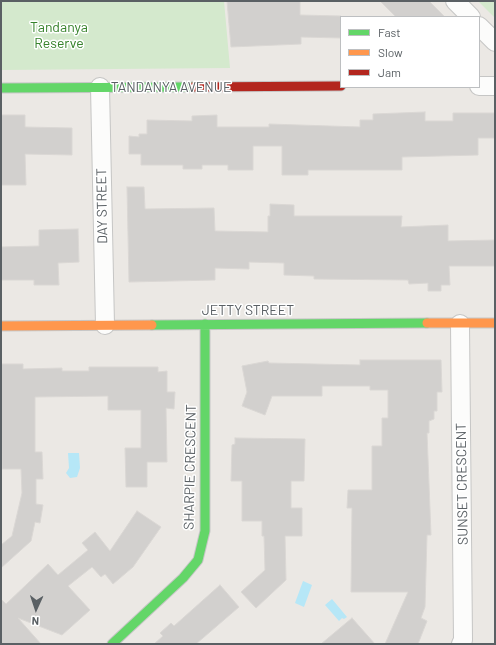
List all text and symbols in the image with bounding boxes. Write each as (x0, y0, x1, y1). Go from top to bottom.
legend (340, 16, 480, 88)
park label: Tandanya Reserve (30, 19, 88, 52)
text: Fast (378, 25, 401, 39)
text: Slow (378, 45, 403, 59)
text: Jam (378, 65, 401, 79)
street label: TANDANYA AVENUE (111, 79, 231, 95)
street label: DAY STREET (93, 168, 111, 244)
street label: JETTY STREET (202, 302, 294, 318)
street label: SHARPIE CRESCENT (181, 404, 199, 530)
street label: SUNSET CRESCENT (453, 423, 471, 545)
north arrow (16, 589, 56, 629)
text: N (31, 615, 39, 628)

